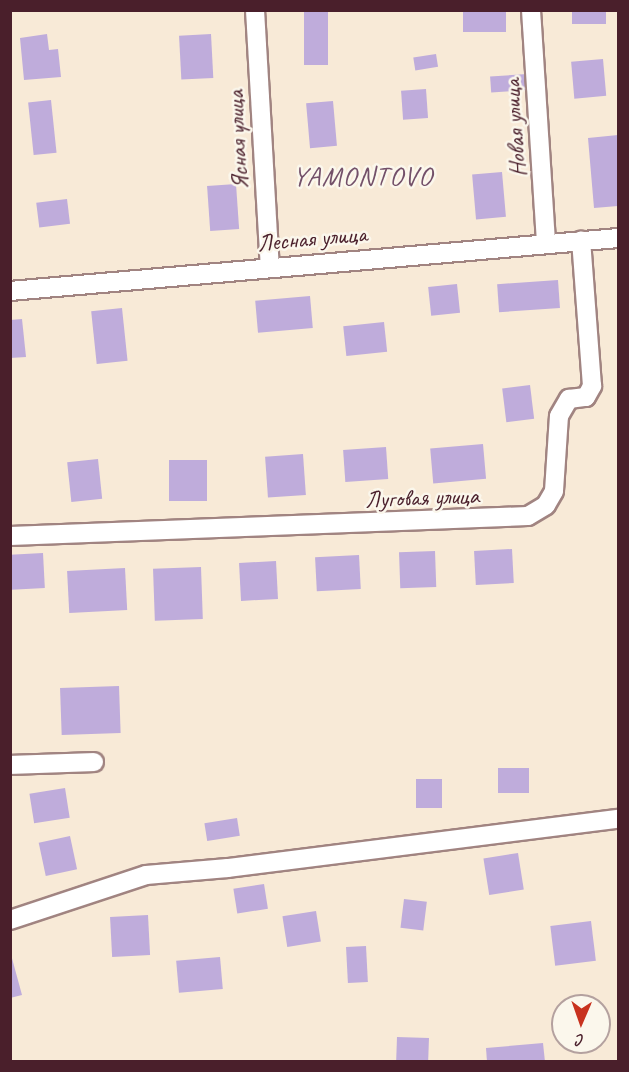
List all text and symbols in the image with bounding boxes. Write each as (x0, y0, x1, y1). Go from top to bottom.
street label: Новая улица (497, 78, 533, 178)
street label: Ясная улица (221, 89, 255, 191)
district label: YAMONTOVO (294, 161, 432, 193)
street label: Лесная улица (256, 220, 368, 258)
street label: Луговая улица (364, 482, 480, 514)
north arrow (551, 994, 611, 1054)
text: С (576, 1030, 585, 1050)

